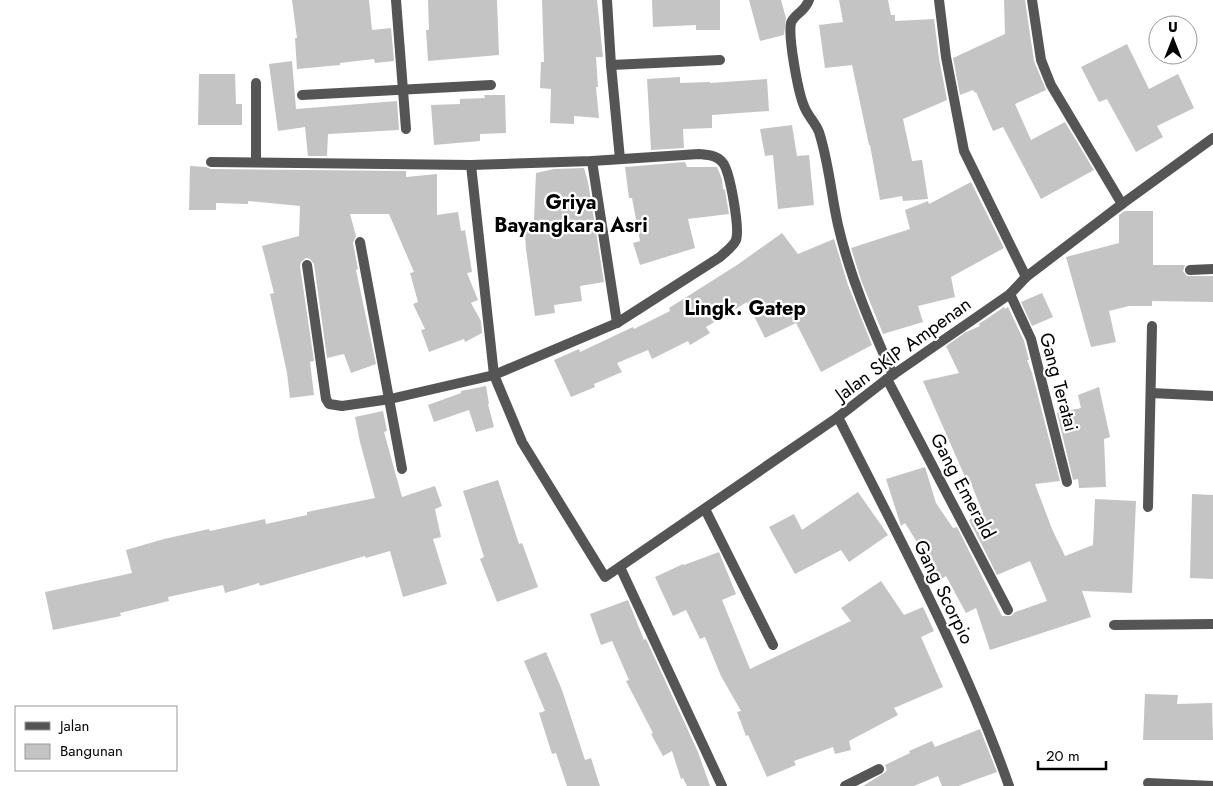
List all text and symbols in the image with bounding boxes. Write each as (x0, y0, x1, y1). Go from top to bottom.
north arrow (1148, 15, 1198, 65)
text: U (1168, 17, 1178, 37)
district label: Griya Bayangkara Asri (494, 188, 648, 240)
street label: Jalan SKIP Ampenan (827, 291, 976, 409)
district label: Lingk. Gatep (684, 294, 806, 323)
street label: Gang Teratai (1033, 330, 1085, 434)
street label: Gang Emerald (924, 428, 1002, 544)
street label: Gang Scorpio (907, 535, 981, 649)
legend (15, 706, 178, 771)
text: Jalan (58, 715, 89, 737)
scale bar (1038, 738, 1106, 770)
text: Bangunan (60, 740, 123, 762)
text: 20 m (1046, 745, 1080, 767)

